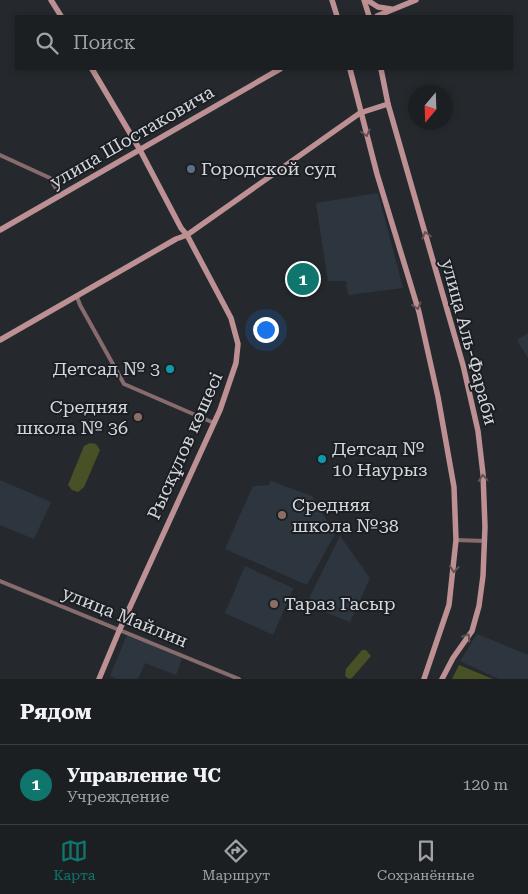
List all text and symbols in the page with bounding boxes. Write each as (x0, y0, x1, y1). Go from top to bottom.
search box (15, 15, 513, 70)
icon: search (33, 29, 61, 57)
text: Поиск (73, 31, 136, 54)
street label: улица Шостаковича (46, 81, 218, 192)
north arrow (408, 85, 453, 130)
one-way arrow (360, 129, 371, 138)
place label: Городской суд (201, 158, 336, 179)
marker: Городской суд (185, 163, 197, 175)
one-way arrow (421, 232, 431, 240)
street label: улица Аль-Фараби (437, 257, 502, 427)
pin: 1 (287, 260, 319, 298)
one-way arrow (412, 301, 422, 309)
your location (253, 317, 279, 343)
place label: Детсад № 3 (53, 358, 160, 379)
marker: Детсад № 3 (164, 363, 176, 375)
street label: Рысқұлов көшесі (143, 369, 227, 523)
place label: Средняя школа № 36 (17, 396, 128, 438)
marker: Средняя школа № 36 (132, 411, 144, 423)
place label: Детсад № 10 Наурыз (332, 438, 428, 480)
marker: Детсад № 10 Наурыз (316, 453, 328, 465)
one-way arrow (478, 474, 489, 482)
place label: Средняя школа №38 (292, 494, 399, 536)
marker: Средняя школа №38 (276, 509, 288, 521)
one-way arrow (449, 565, 460, 573)
street label: улица Майлин (59, 582, 191, 651)
place label: Тараз Гасыр (284, 593, 396, 614)
marker: Тараз Гасыр (268, 598, 280, 610)
one-way arrow (461, 634, 470, 643)
text: Рядом (20, 700, 92, 724)
text: Управление ЧС (67, 764, 221, 787)
text: 1 (32, 775, 40, 794)
text: 120 m (462, 775, 508, 794)
text: Учреждение (67, 787, 169, 806)
tab: Карта (53, 837, 95, 883)
tab: Маршрут (202, 837, 270, 883)
tab: Сохранённые (377, 837, 475, 883)

